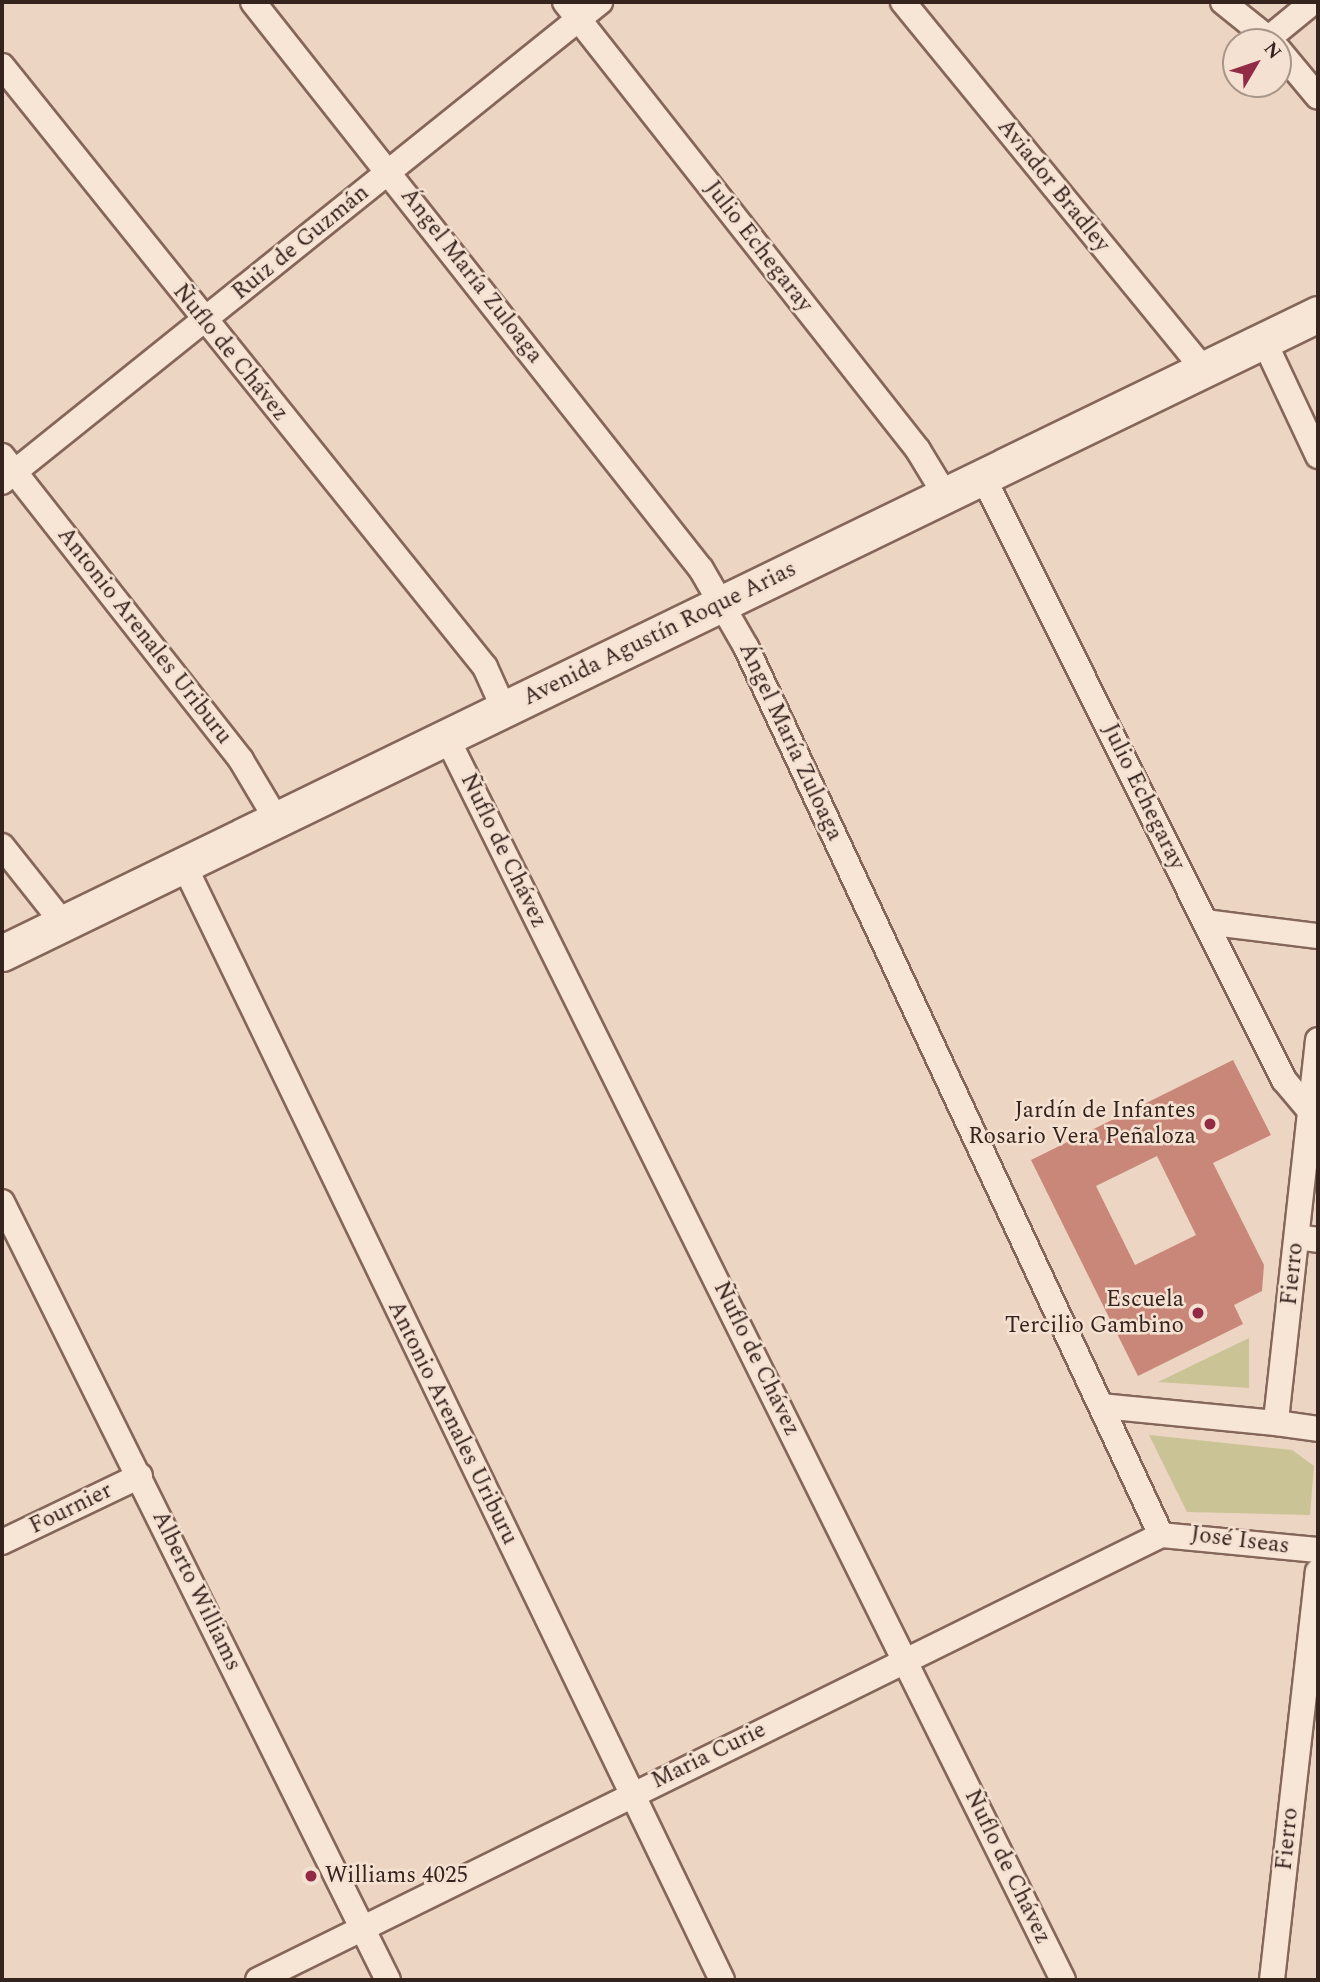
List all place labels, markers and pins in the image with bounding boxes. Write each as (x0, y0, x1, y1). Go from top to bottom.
place label: Jardín de Infantes Rosario Vera Peñaloza (968, 1097, 1196, 1151)
marker: Jardín de Infantes Rosario Vera Peñaloza (1202, 1116, 1218, 1132)
place label: Escuela Tercilio Gambino (1005, 1286, 1184, 1340)
marker: Escuela Tercilio Gambino (1190, 1305, 1206, 1321)
place label: Williams 4025 (325, 1862, 468, 1890)
marker: Williams 4025 (303, 1868, 319, 1884)

